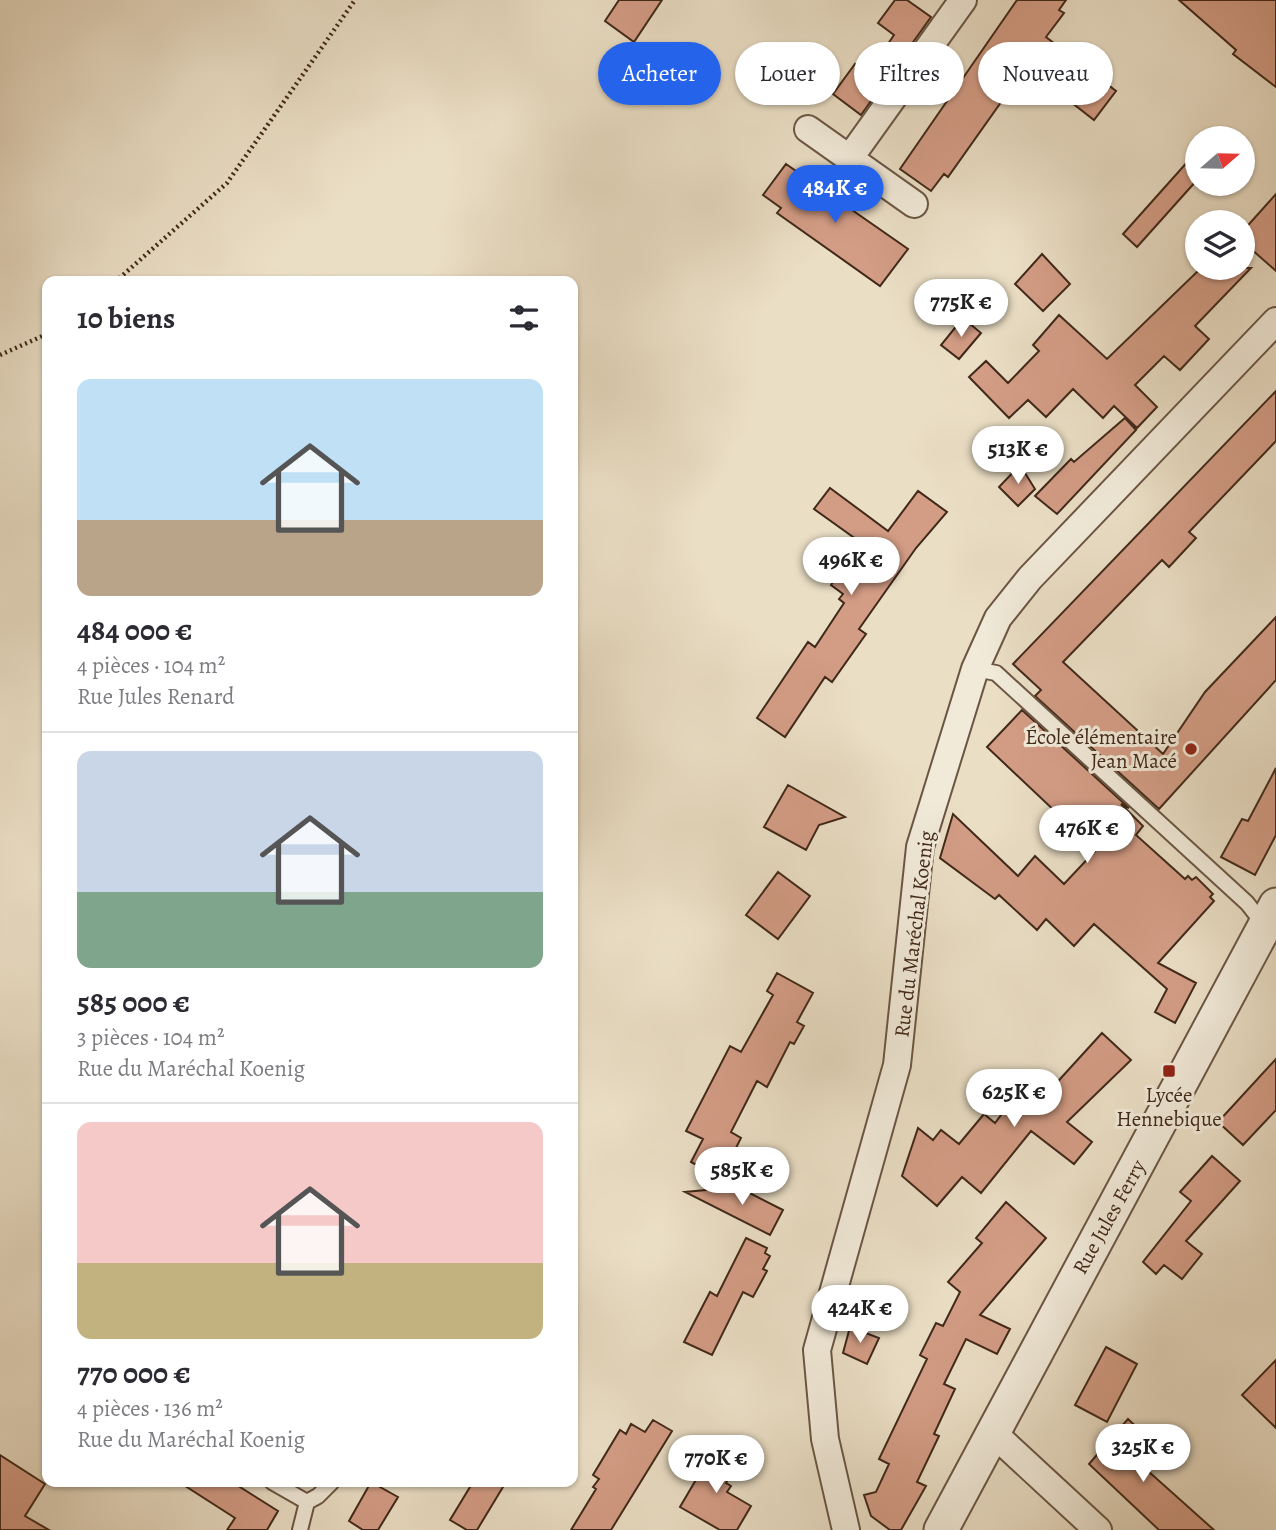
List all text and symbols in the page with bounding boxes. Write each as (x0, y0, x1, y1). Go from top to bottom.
chip: Acheter (598, 42, 721, 105)
chip: Louer (735, 42, 840, 105)
chip: Filtres (854, 42, 964, 105)
chip: Nouveau (978, 42, 1113, 105)
north arrow (1185, 126, 1255, 196)
map controls (1185, 126, 1255, 280)
pin: 484K € (778, 166, 892, 225)
text: 484K € (803, 172, 867, 203)
button: layers (1185, 210, 1255, 280)
pin: 775K € (904, 280, 1018, 339)
text: 775K € (930, 286, 992, 317)
text: 10 biens (77, 298, 175, 338)
icon: filters (505, 299, 543, 337)
icon: home (247, 425, 373, 551)
pin: 513K € (961, 426, 1075, 486)
text: 513K € (988, 433, 1048, 464)
pin: 496K € (794, 538, 908, 597)
text: 496K € (819, 544, 883, 575)
text: 484 000 € (77, 610, 193, 650)
text: 4 pièces · 104 m² (77, 650, 225, 681)
text: Rue Jules Renard (77, 681, 235, 712)
place label: École élémentaire Jean Macé (1025, 723, 1177, 775)
marker: École élémentaire Jean Macé (1183, 741, 1199, 757)
icon: home (247, 797, 373, 923)
pin: 476K € (1030, 806, 1144, 865)
text: 476K € (1055, 812, 1119, 843)
street label: Rue du Maréchal Koenig (887, 829, 941, 1039)
text: 585 000 € (77, 982, 190, 1022)
text: 3 pièces · 104 m² (77, 1022, 224, 1053)
text: Rue du Maréchal Koenig (77, 1053, 305, 1084)
marker: Lycée Hennebique (1161, 1063, 1177, 1079)
pin: 625K € (957, 1070, 1071, 1129)
text: 625K € (982, 1076, 1046, 1107)
place label: Lycée Hennebique (1116, 1081, 1222, 1133)
pin: 585K € (685, 1148, 799, 1207)
text: 585K € (711, 1154, 774, 1185)
street label: Rue Jules Ferry (1066, 1154, 1152, 1279)
icon: home (247, 1168, 373, 1294)
pin: 424K € (803, 1286, 917, 1345)
text: 424K € (827, 1292, 893, 1323)
text: 770 000 € (77, 1353, 191, 1393)
text: 4 pièces · 136 m² (77, 1393, 223, 1424)
text: Rue du Maréchal Koenig (77, 1424, 305, 1455)
pin: 325K € (1086, 1424, 1200, 1484)
text: 325K € (1111, 1431, 1175, 1462)
pin: 770K € (659, 1436, 773, 1495)
text: 770K € (684, 1442, 748, 1473)

